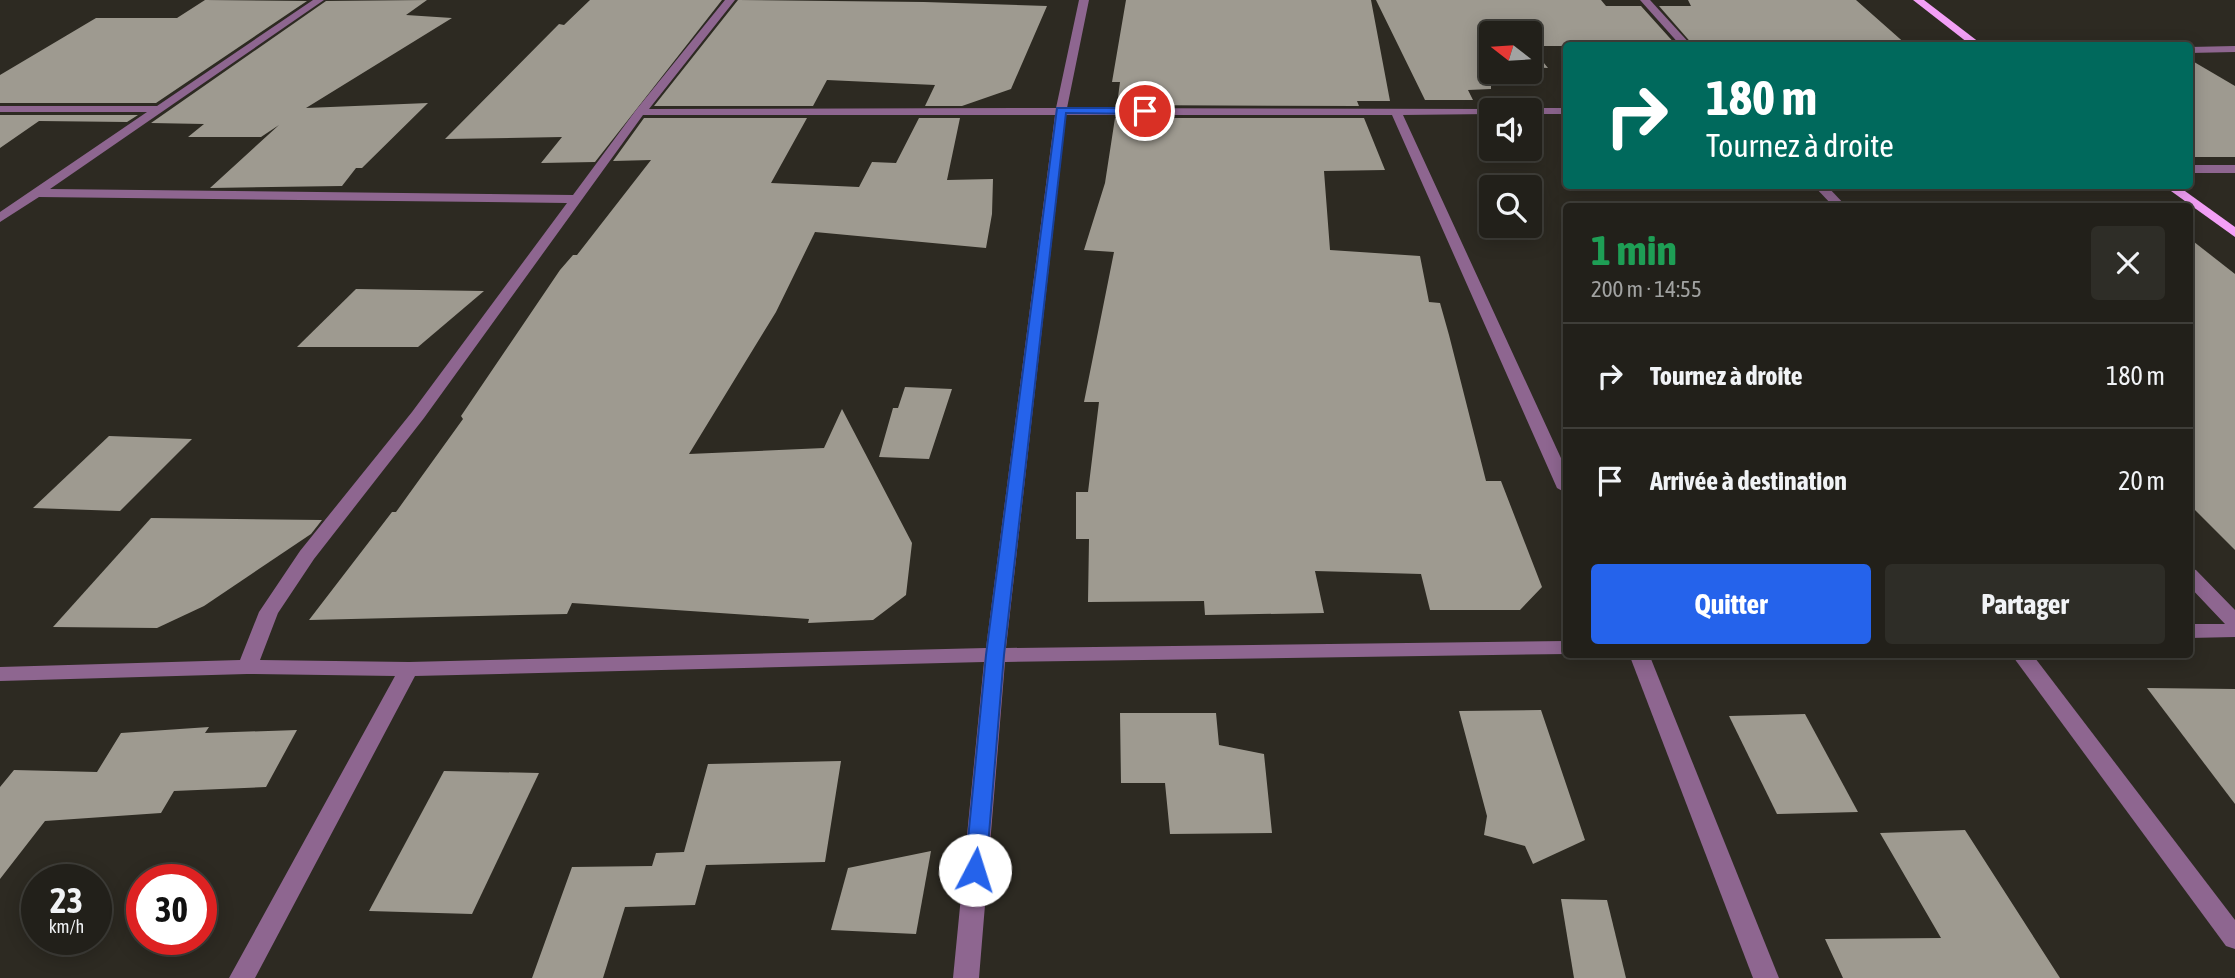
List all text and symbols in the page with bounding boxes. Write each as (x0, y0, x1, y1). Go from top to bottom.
north arrow (1479, 21, 1542, 84)
map controls (1479, 21, 1542, 238)
text: 180 m (1706, 69, 1817, 125)
icon: right (1591, 70, 1682, 161)
pin (1115, 81, 1175, 141)
icon: arrive (1126, 92, 1164, 130)
button: sound (1479, 98, 1542, 161)
text: Tournez à droite (1706, 127, 1894, 164)
button: search (1479, 175, 1542, 238)
text: 1 min (1591, 226, 1677, 274)
button: close (2091, 226, 2165, 300)
text: 200 m · 14:55 (1591, 276, 1702, 302)
icon: right (1591, 357, 1629, 395)
text: Tournez à droite (1650, 361, 1803, 391)
text: 180 m (2106, 361, 2165, 391)
icon: arrive (1591, 462, 1629, 500)
text: Arrivée à destination (1650, 466, 1847, 496)
text: 20 m (2118, 466, 2165, 496)
button: Quitter (1591, 564, 1871, 644)
button: Partager (1885, 564, 2165, 644)
position arrow (938, 833, 1012, 907)
speed limit sign: 30 (126, 864, 217, 955)
text: 23 (50, 880, 83, 920)
text: km/h (49, 916, 84, 937)

